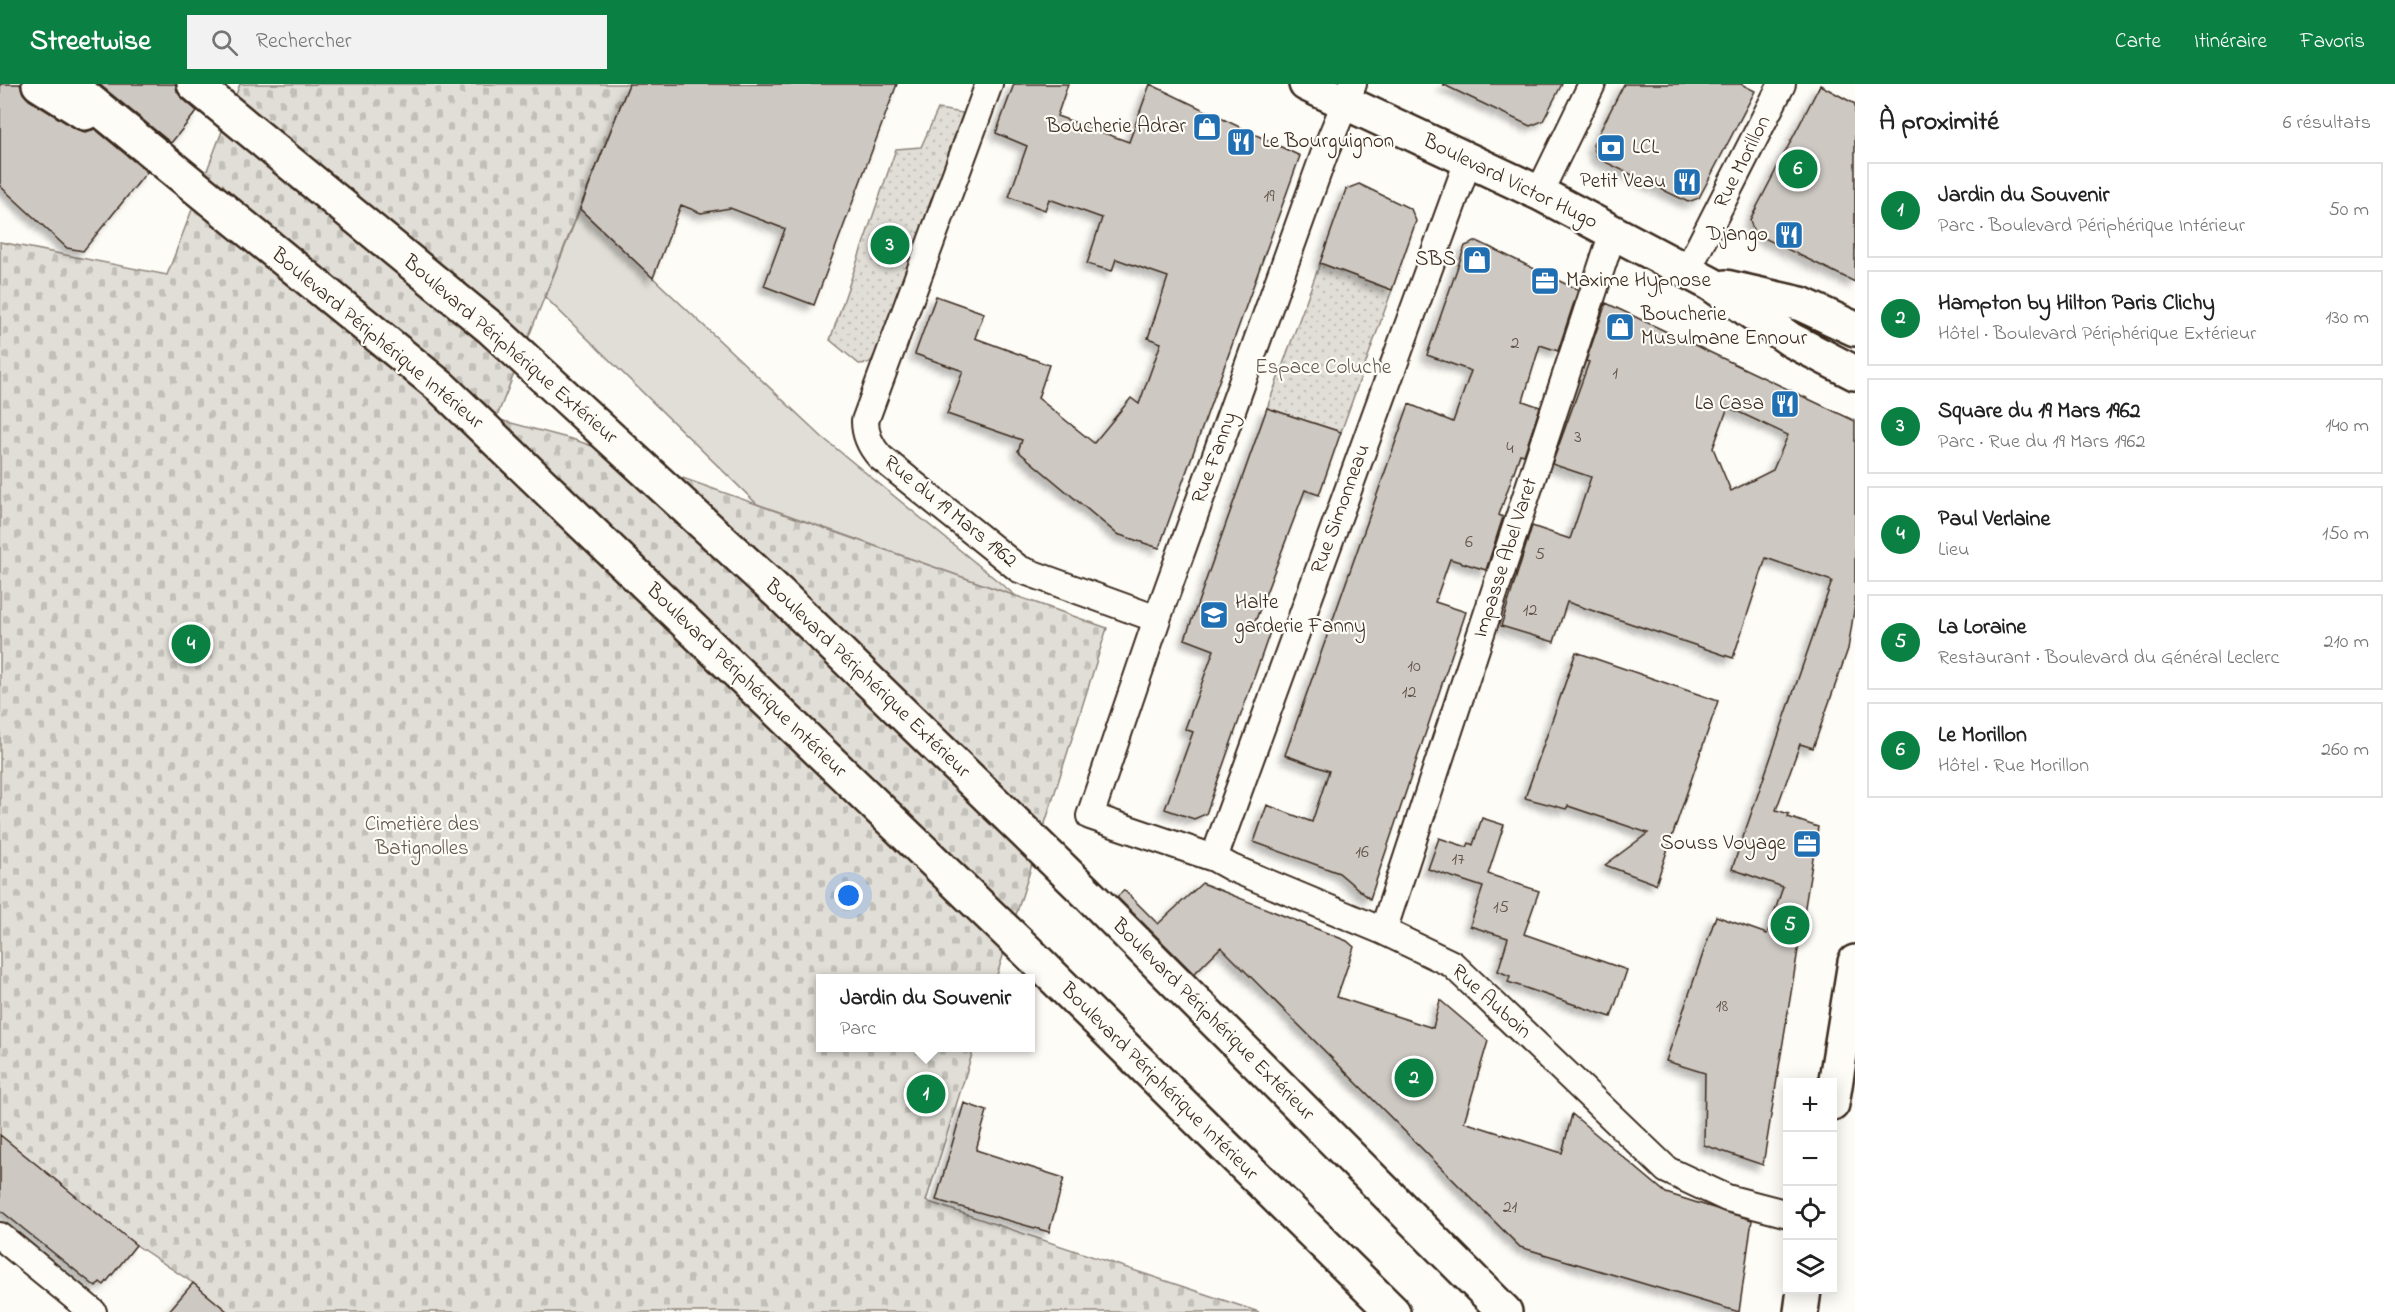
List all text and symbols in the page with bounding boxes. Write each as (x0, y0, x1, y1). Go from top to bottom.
search box (187, 15, 607, 69)
text: Streetwise (30, 22, 151, 63)
icon: search (208, 26, 241, 59)
text: Rechercher (256, 26, 352, 58)
text: Carte (2115, 27, 2161, 57)
text: Itinéraire (2194, 27, 2267, 57)
text: Favoris (2300, 27, 2365, 57)
text: À proximité (1879, 104, 1999, 142)
text: 6 résultats (2283, 109, 2371, 138)
street label: Rue Morillon (1707, 110, 1779, 214)
shop icon: Boucherie Adrar (1191, 111, 1223, 143)
place label: Boucherie Adrar (1045, 112, 1186, 142)
restaurant icon: Le Bourguignon (1225, 126, 1257, 158)
street label: Boulevard Victor Hugo (1416, 126, 1603, 239)
place label: Le Bourguignon (1262, 127, 1394, 159)
bank icon: LCL (1595, 132, 1627, 164)
place label: LCL (1632, 133, 1659, 163)
pin: 6 (1778, 146, 1818, 191)
restaurant icon: Petit Veau (1671, 166, 1703, 198)
place label: Petit Veau (1580, 167, 1666, 197)
text: Jardin du Souvenir (1938, 180, 2109, 212)
house number: 19 (1263, 184, 1275, 210)
text: 1 (1897, 196, 1904, 225)
text: 50 m (2328, 196, 2369, 225)
text: Parc · Boulevard Périphérique Intérieur (1938, 212, 2245, 241)
restaurant icon: Django (1773, 219, 1805, 251)
place label: Django (1705, 220, 1768, 252)
pin: 3 (870, 222, 910, 268)
street label: Boulevard Périphérique Intérieur (263, 240, 490, 437)
shop icon: SBS (1461, 244, 1493, 276)
place label: SBS (1415, 245, 1456, 275)
street label: Boulevard Périphérique Extérieur (395, 247, 624, 452)
office icon: Maxime Hypnose (1529, 265, 1561, 297)
place label: Maxime Hypnose (1566, 266, 1711, 298)
text: Hampton by Hilton Paris Clichy (1938, 288, 2215, 320)
place label: Boucherie Musulmane Ennour (1640, 300, 1808, 354)
text: 2 (1896, 304, 1905, 333)
text: 130 m (2325, 304, 2369, 333)
shop icon: Boucherie Musulmane Ennour (1604, 311, 1636, 343)
text: Hôtel · Boulevard Périphérique Extérieur (1938, 320, 2256, 349)
house number: 2 (1511, 331, 1520, 357)
park label: Espace Coluche (1255, 353, 1392, 383)
house number: 1 (1612, 361, 1618, 387)
restaurant icon: La Casa (1769, 388, 1801, 420)
place label: La Casa (1695, 389, 1764, 419)
text: Square du 19 Mars 1962 (1938, 396, 2140, 428)
street label: Rue Fanny (1185, 408, 1247, 509)
text: 3 (1896, 412, 1905, 441)
text: 140 m (2325, 412, 2369, 441)
house number: 3 (1574, 425, 1582, 451)
text: Parc · Rue du 19 Mars 1962 (1938, 428, 2145, 457)
house number: 4 (1506, 436, 1514, 462)
street label: Rue Simonneau (1304, 440, 1378, 578)
street label: Rue du 19 Mars 1962 (877, 449, 1023, 575)
street label: Impasse Abel Varet (1466, 474, 1546, 642)
text: Paul Verlaine (1938, 504, 2050, 536)
text: 4 (1896, 520, 1905, 549)
text: 150 m (2322, 520, 2369, 549)
house number: 6 (1465, 530, 1473, 556)
text: Lieu (1938, 536, 1969, 565)
house number: 5 (1535, 542, 1545, 568)
street label: Boulevard Périphérique Extérieur (757, 572, 977, 786)
street label: Boulevard Périphérique Intérieur (638, 576, 854, 786)
place label: Halte garderie Fanny (1234, 588, 1366, 644)
house number: 12 (1523, 598, 1537, 624)
school or university icon: Halte garderie Fanny (1198, 599, 1230, 631)
text: La Loraine (1938, 612, 2026, 644)
pin: 4 (172, 622, 210, 666)
text: 5 (1895, 628, 1906, 657)
text: 210 m (2324, 628, 2369, 657)
text: Restaurant · Boulevard du Général Leclerc (1938, 644, 2279, 673)
house number: 10 (1407, 654, 1421, 680)
house number: 12 (1402, 680, 1416, 706)
text: Le Morillon (1938, 720, 2027, 752)
text: 6 (1896, 736, 1905, 765)
text: 260 m (2321, 736, 2369, 765)
text: Hôtel · Rue Morillon (1938, 752, 2089, 781)
park label: Cimetière des Batignolles (365, 810, 479, 866)
office icon: Souss Voyage (1791, 828, 1823, 860)
place label: Souss Voyage (1660, 829, 1787, 861)
house number: 16 (1355, 840, 1369, 866)
house number: 17 (1451, 847, 1465, 873)
your location (834, 881, 863, 910)
house number: 15 (1493, 895, 1509, 921)
pin: 5 (1770, 902, 1810, 948)
street label: Boulevard Périphérique Extérieur (1104, 911, 1322, 1129)
street label: Rue Auboin (1444, 958, 1538, 1046)
popup (816, 974, 1035, 1052)
street label: Boulevard Périphérique Intérieur (1052, 975, 1265, 1188)
text: Jardin du Souvenir (840, 983, 1011, 1015)
house number: 18 (1716, 994, 1728, 1020)
text: Parc (840, 1015, 876, 1044)
pin: 2 (1394, 1056, 1434, 1100)
pin: 1 (906, 1072, 946, 1116)
map controls (1783, 1078, 1837, 1294)
button: + (1783, 1078, 1837, 1132)
button: − (1783, 1132, 1837, 1186)
button: locate (1783, 1186, 1837, 1240)
house number: 21 (1503, 1195, 1518, 1221)
button: layers (1783, 1240, 1837, 1294)

